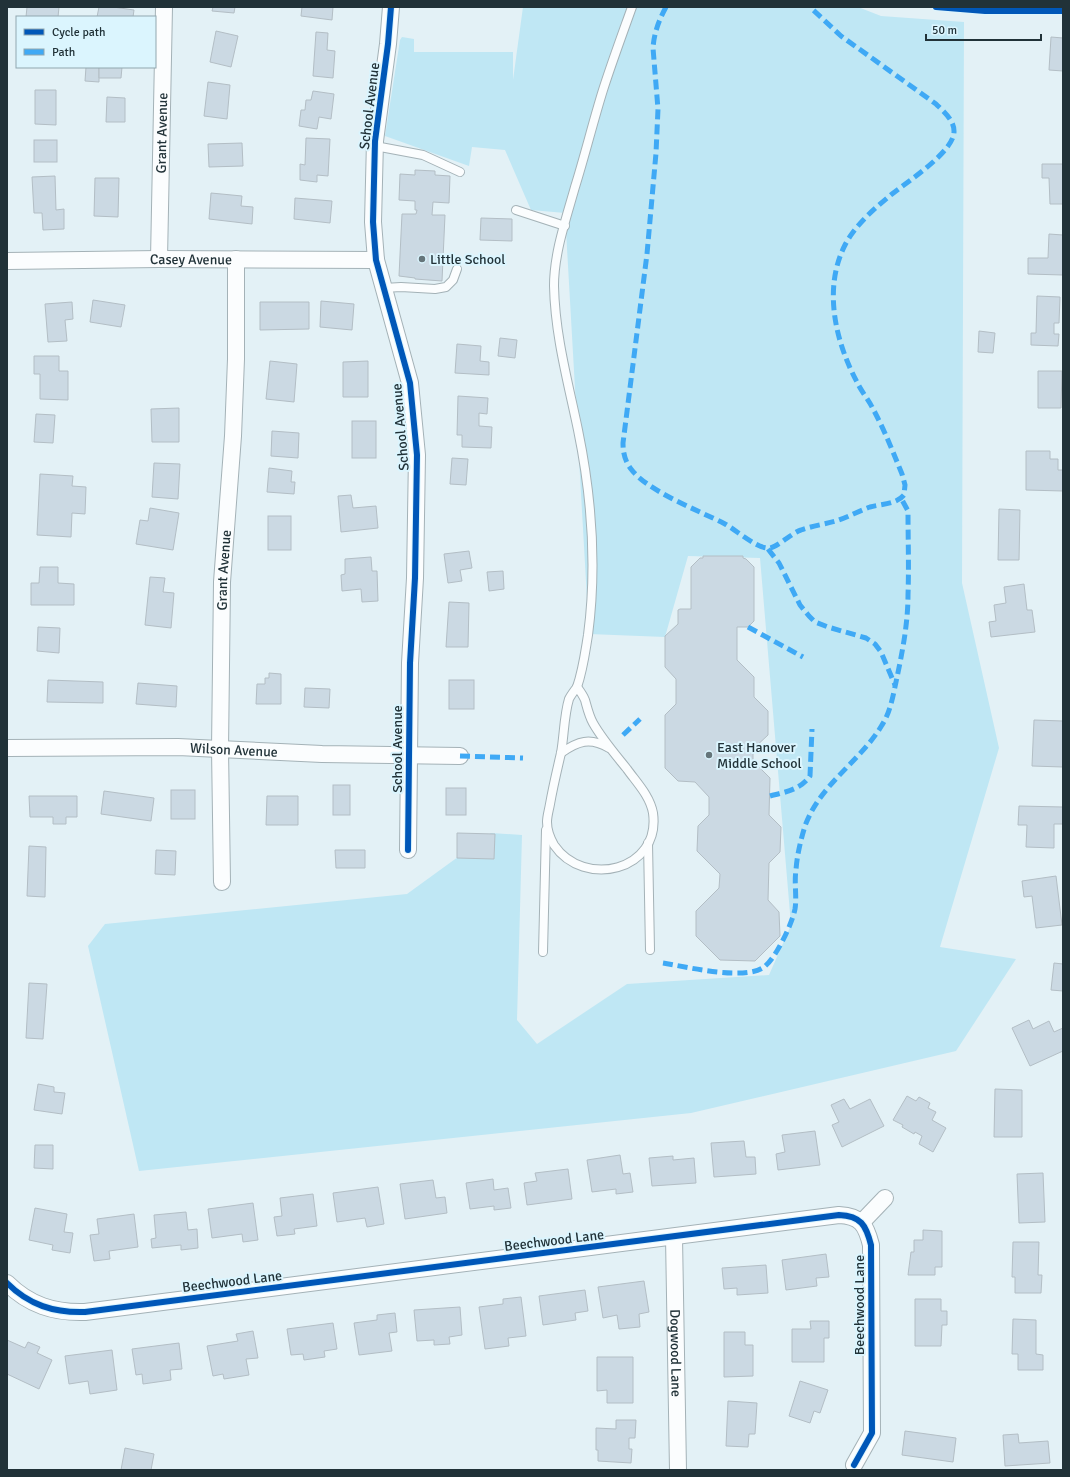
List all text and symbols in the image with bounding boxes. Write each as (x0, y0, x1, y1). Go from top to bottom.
legend (16, 16, 156, 68)
scale bar (926, 16, 1041, 42)
text: 50 m (932, 23, 957, 38)
text: Cycle path (52, 25, 105, 40)
text: Path (52, 45, 75, 60)
street label: School Avenue (356, 62, 383, 151)
street label: Grant Avenue (153, 93, 171, 174)
street label: Casey Avenue (150, 251, 232, 268)
place label: Little School (430, 251, 505, 268)
marker: Little School (417, 254, 427, 264)
street label: School Avenue (388, 383, 413, 471)
street label: Grant Avenue (214, 529, 235, 610)
street label: School Avenue (389, 705, 406, 793)
place label: East Hanover Middle School (717, 739, 802, 772)
street label: Wilson Avenue (190, 740, 278, 761)
marker: East Hanover Middle School (704, 750, 714, 760)
street label: Beechwood Lane (503, 1226, 605, 1255)
street label: Beechwood Lane (851, 1255, 868, 1355)
street label: Beechwood Lane (181, 1267, 283, 1296)
street label: Dogwood Lane (666, 1309, 685, 1397)

